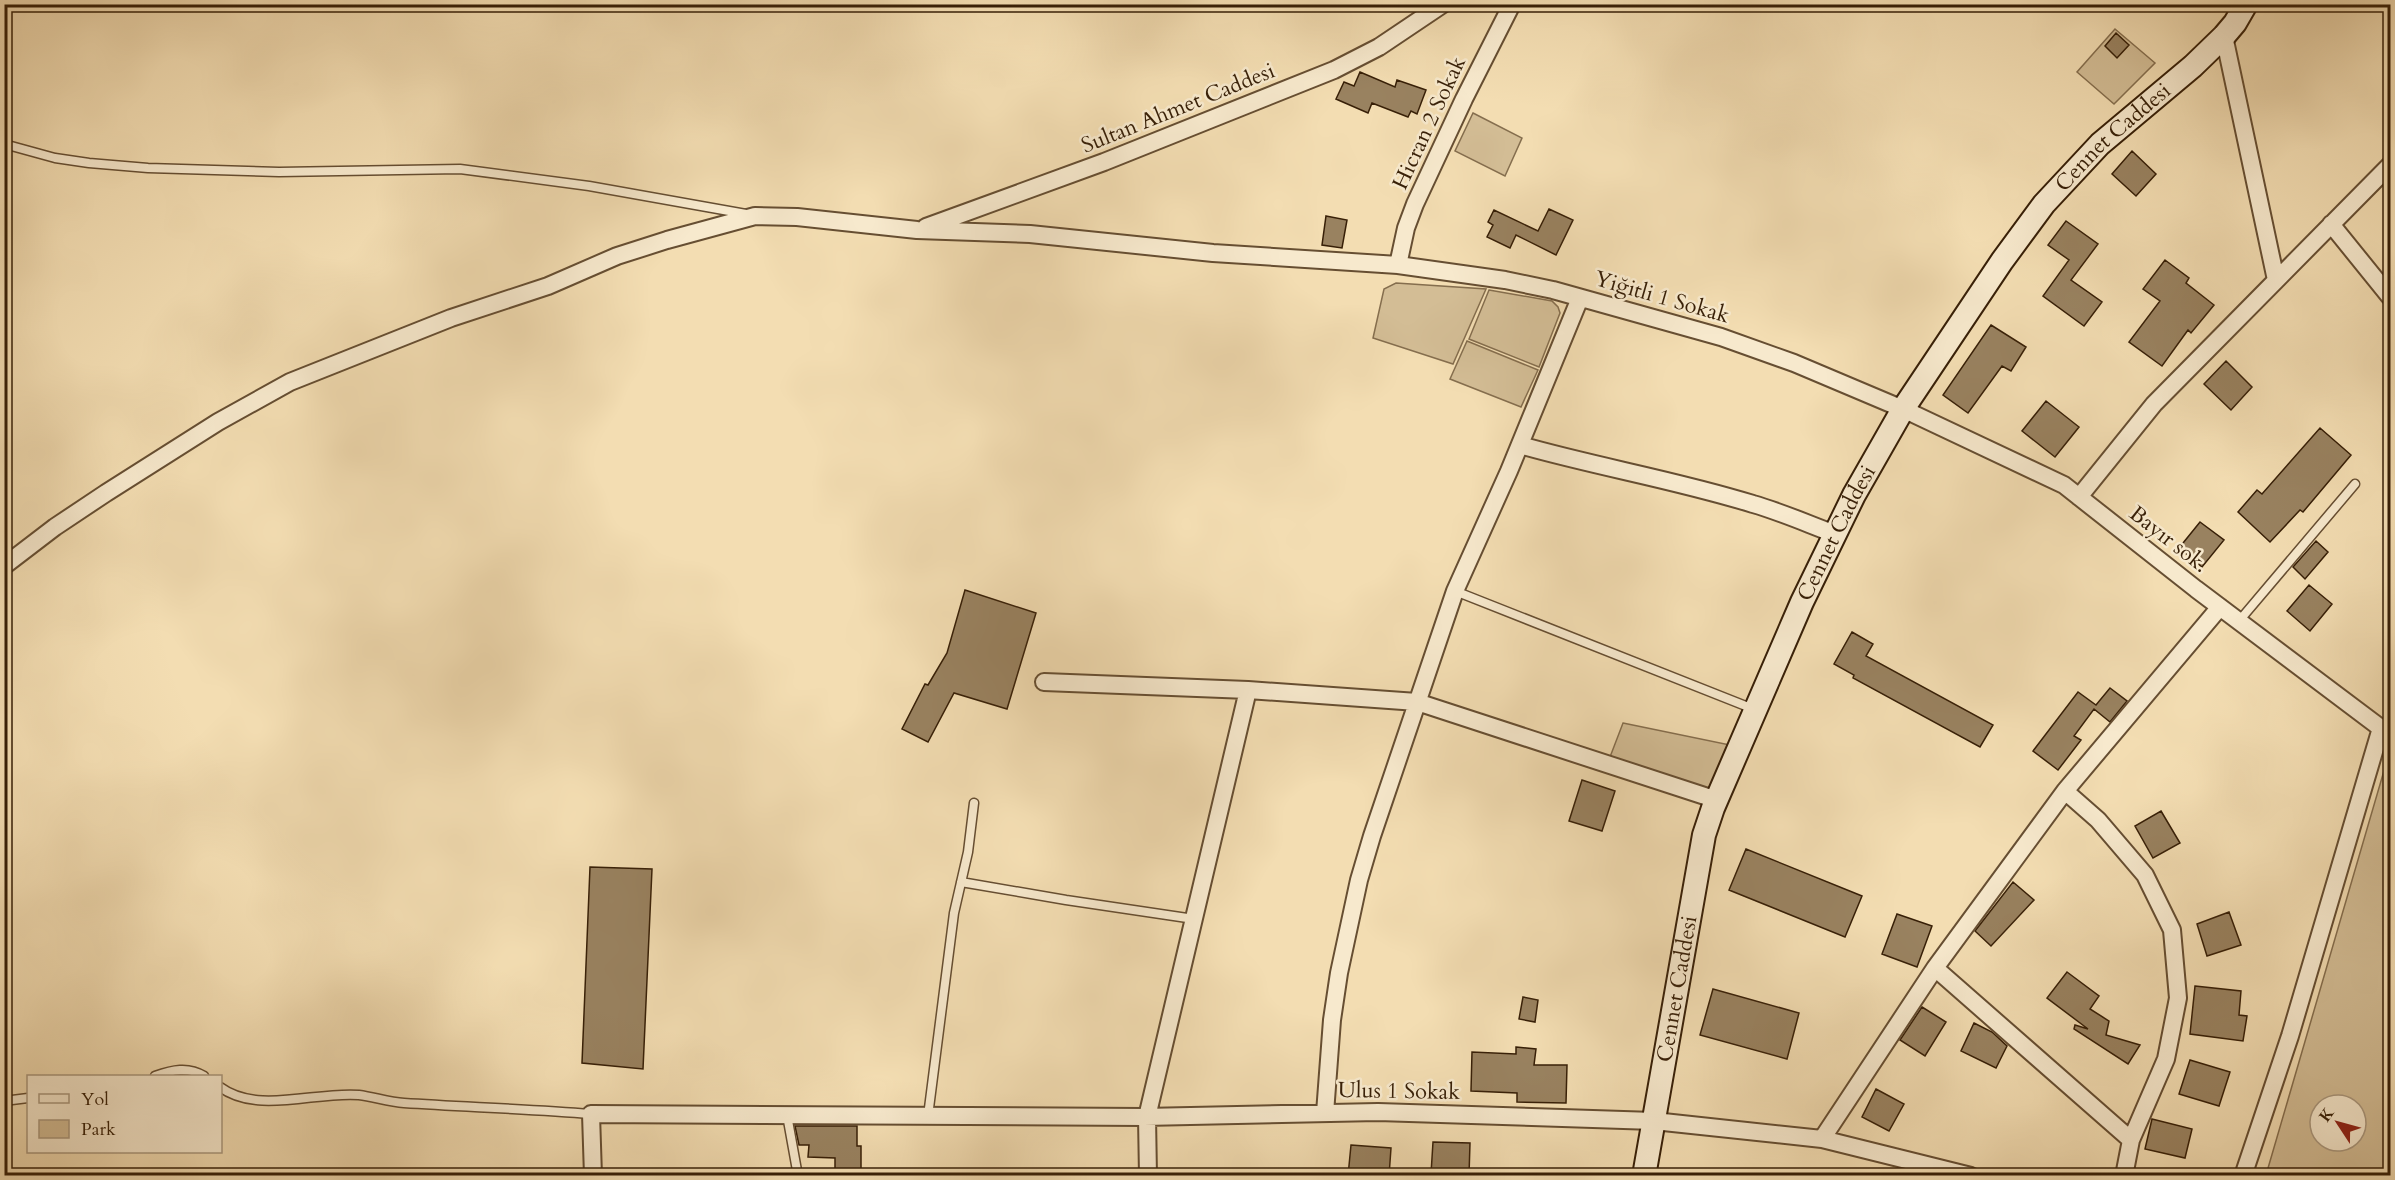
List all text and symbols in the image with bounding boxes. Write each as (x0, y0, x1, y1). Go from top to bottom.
street label: Hicran 2 Sokak (1385, 51, 1473, 194)
street label: Sultan Ahmet Caddesi (1077, 56, 1279, 160)
street label: Cennet Caddesi (2048, 76, 2177, 198)
street label: Yiğitli 1 Sokak (1591, 263, 1733, 331)
street label: Cennet Caddesi (1790, 460, 1883, 606)
street label: Bayır sok. (2123, 499, 2215, 579)
street label: Cennet Caddesi (1649, 913, 1705, 1064)
legend (27, 1075, 222, 1153)
street label: Ulus 1 Sokak (1338, 1075, 1460, 1107)
text: Yol (81, 1087, 109, 1112)
north arrow (2308, 1093, 2368, 1153)
text: K (2314, 1103, 2339, 1126)
text: Park (81, 1117, 116, 1142)

